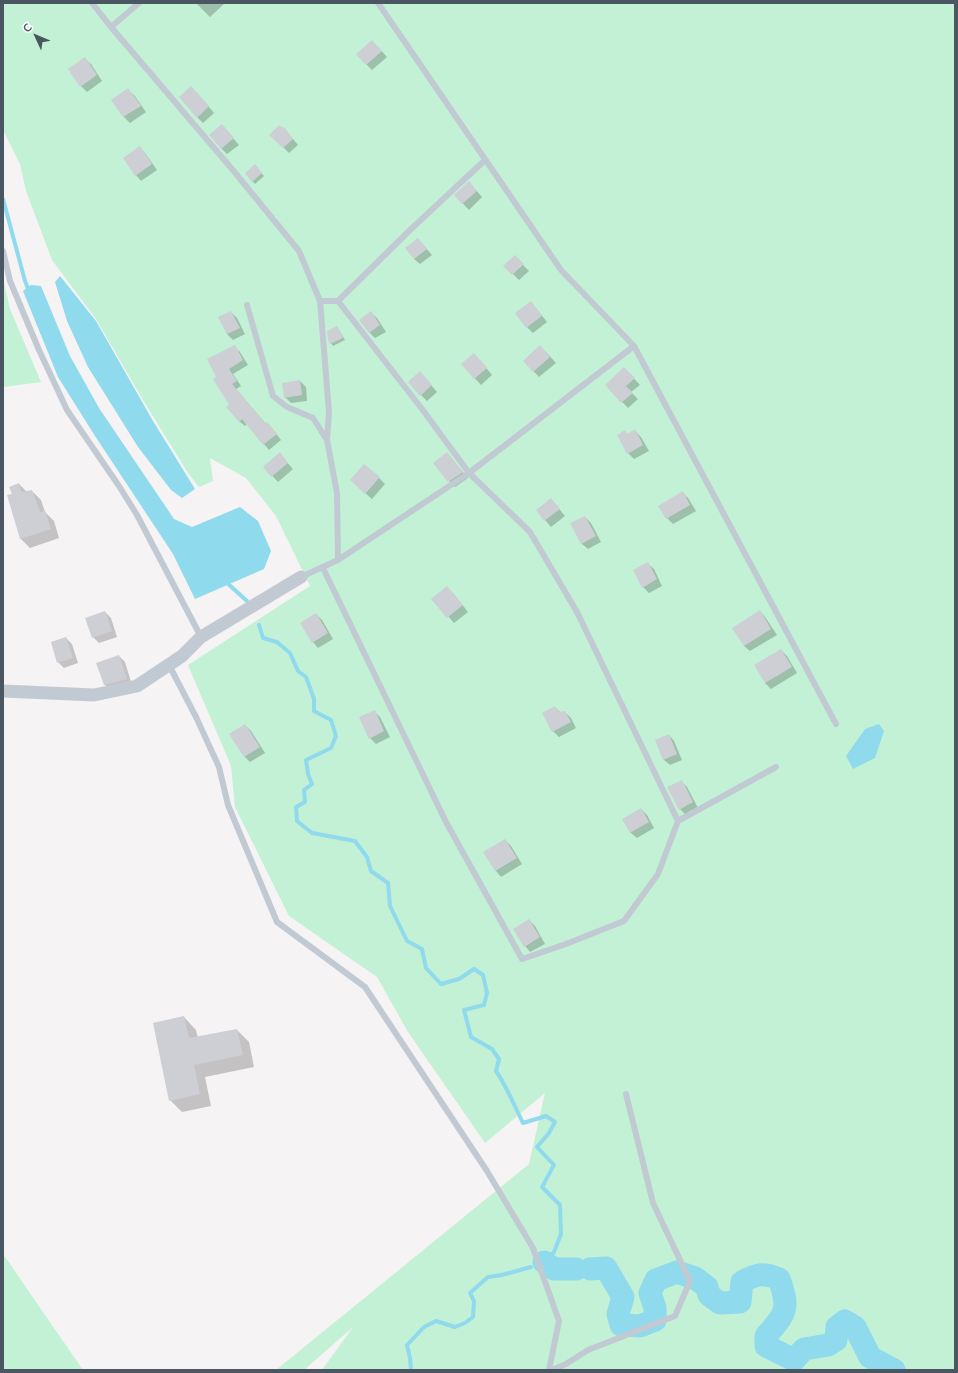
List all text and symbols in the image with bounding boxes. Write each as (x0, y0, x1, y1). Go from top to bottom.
north arrow (16, 16, 56, 56)
text: С (20, 20, 35, 35)

